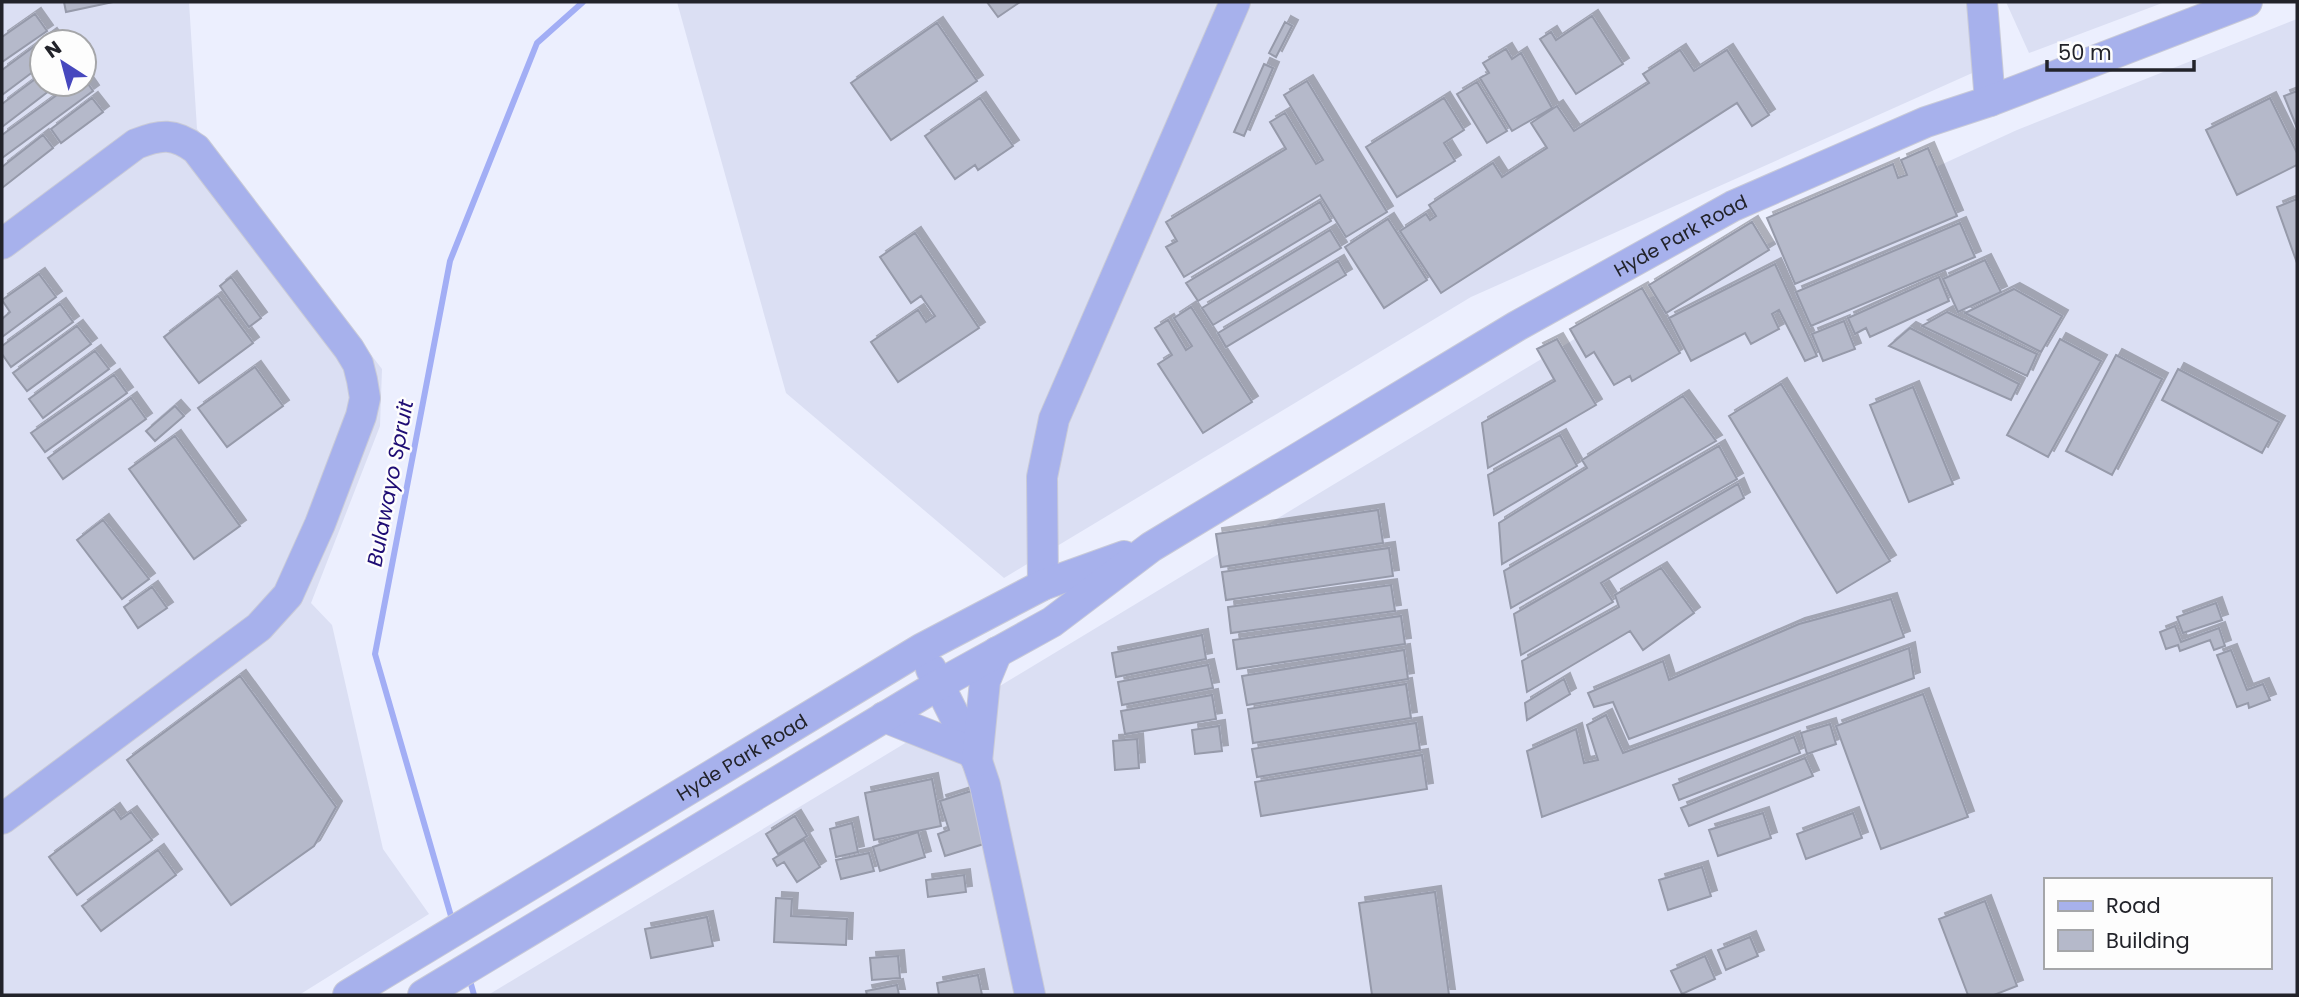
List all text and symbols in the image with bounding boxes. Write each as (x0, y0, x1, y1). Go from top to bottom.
north arrow (28, 28, 98, 98)
scale bar (2047, 28, 2194, 72)
text: N (40, 35, 67, 65)
text: 50 m (2058, 38, 2112, 67)
street label: Hyde Park Road (1609, 188, 1751, 283)
water label: Bulawayo Spruit (360, 397, 420, 569)
street label: Hyde Park Road (671, 707, 812, 807)
legend (2044, 878, 2271, 969)
text: Road (2106, 891, 2161, 920)
text: Building (2106, 926, 2190, 955)

